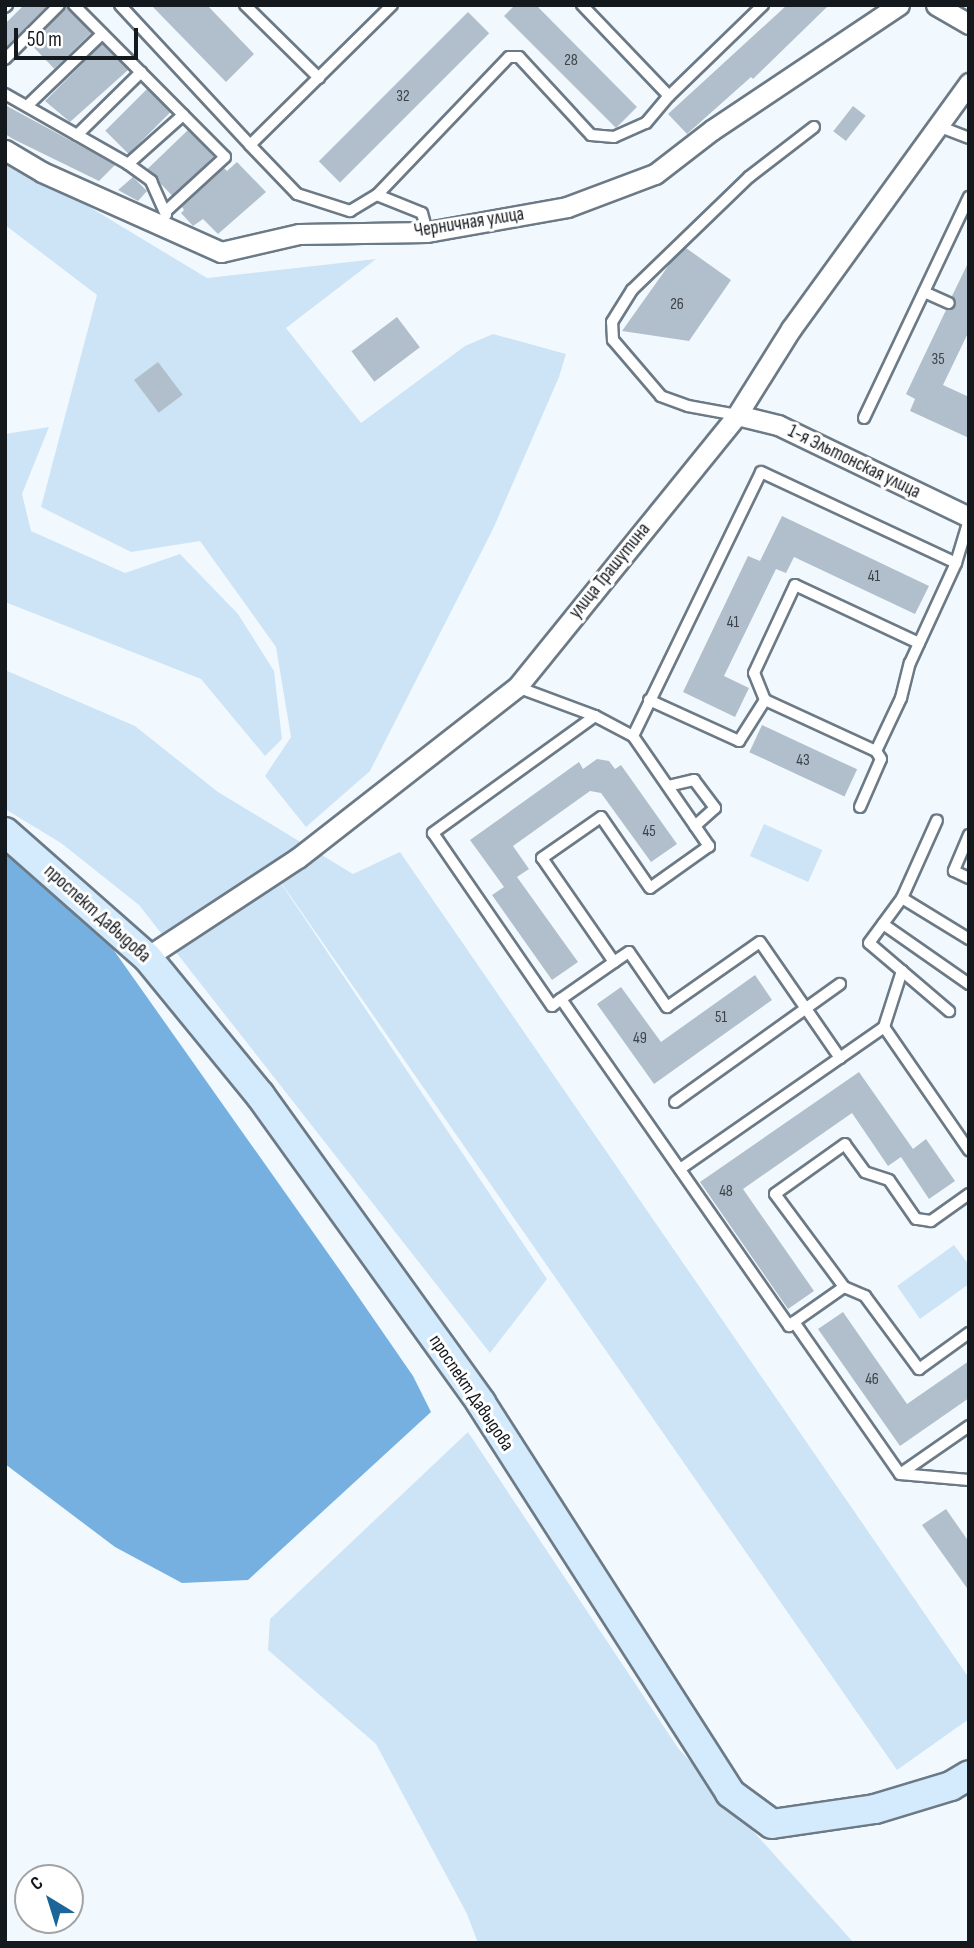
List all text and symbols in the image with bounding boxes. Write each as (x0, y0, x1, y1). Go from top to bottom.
scale bar (18, 14, 142, 58)
text: 50 m (27, 27, 62, 52)
house number: 28 (564, 51, 578, 71)
house number: 32 (396, 87, 410, 107)
street label: Черничная улица (412, 203, 526, 243)
house number: 26 (670, 295, 684, 315)
house number: 35 (931, 350, 945, 370)
street label: 1-я Эльтонская улица (784, 420, 924, 504)
street label: улица Трашутина (565, 519, 655, 623)
house number: 41 (868, 567, 880, 587)
house number: 41 (727, 613, 739, 633)
house number: 43 (796, 751, 810, 771)
house number: 45 (642, 822, 656, 842)
street label: проспект Давыдова (39, 860, 155, 968)
house number: 51 (715, 1008, 727, 1028)
house number: 49 (633, 1029, 647, 1049)
house number: 48 (719, 1182, 733, 1202)
street label: проспект Давыдова (424, 1330, 518, 1456)
house number: 46 (865, 1370, 879, 1390)
north arrow (14, 1864, 84, 1934)
text: С (26, 1872, 48, 1896)

